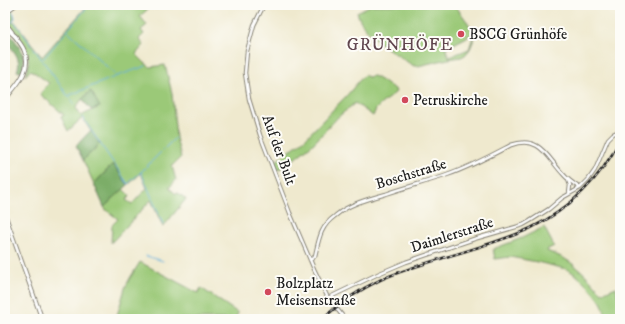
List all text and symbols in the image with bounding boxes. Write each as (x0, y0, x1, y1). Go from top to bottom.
place label: BSCG Grünhöfe (469, 25, 567, 44)
marker: BSCG Grünhöfe (456, 29, 466, 39)
district label: GRÜNHÖFE (347, 34, 453, 56)
place label: Petruskirche (413, 91, 488, 110)
marker: Petruskirche (400, 95, 410, 105)
street label: Auf der Bult (258, 112, 301, 188)
street label: Boschstraße (373, 154, 449, 194)
street label: Daimlerstraße (408, 213, 496, 257)
place label: Bolzplatz Meisenstraße (276, 274, 356, 310)
marker: Bolzplatz Meisenstraße (263, 287, 273, 297)

